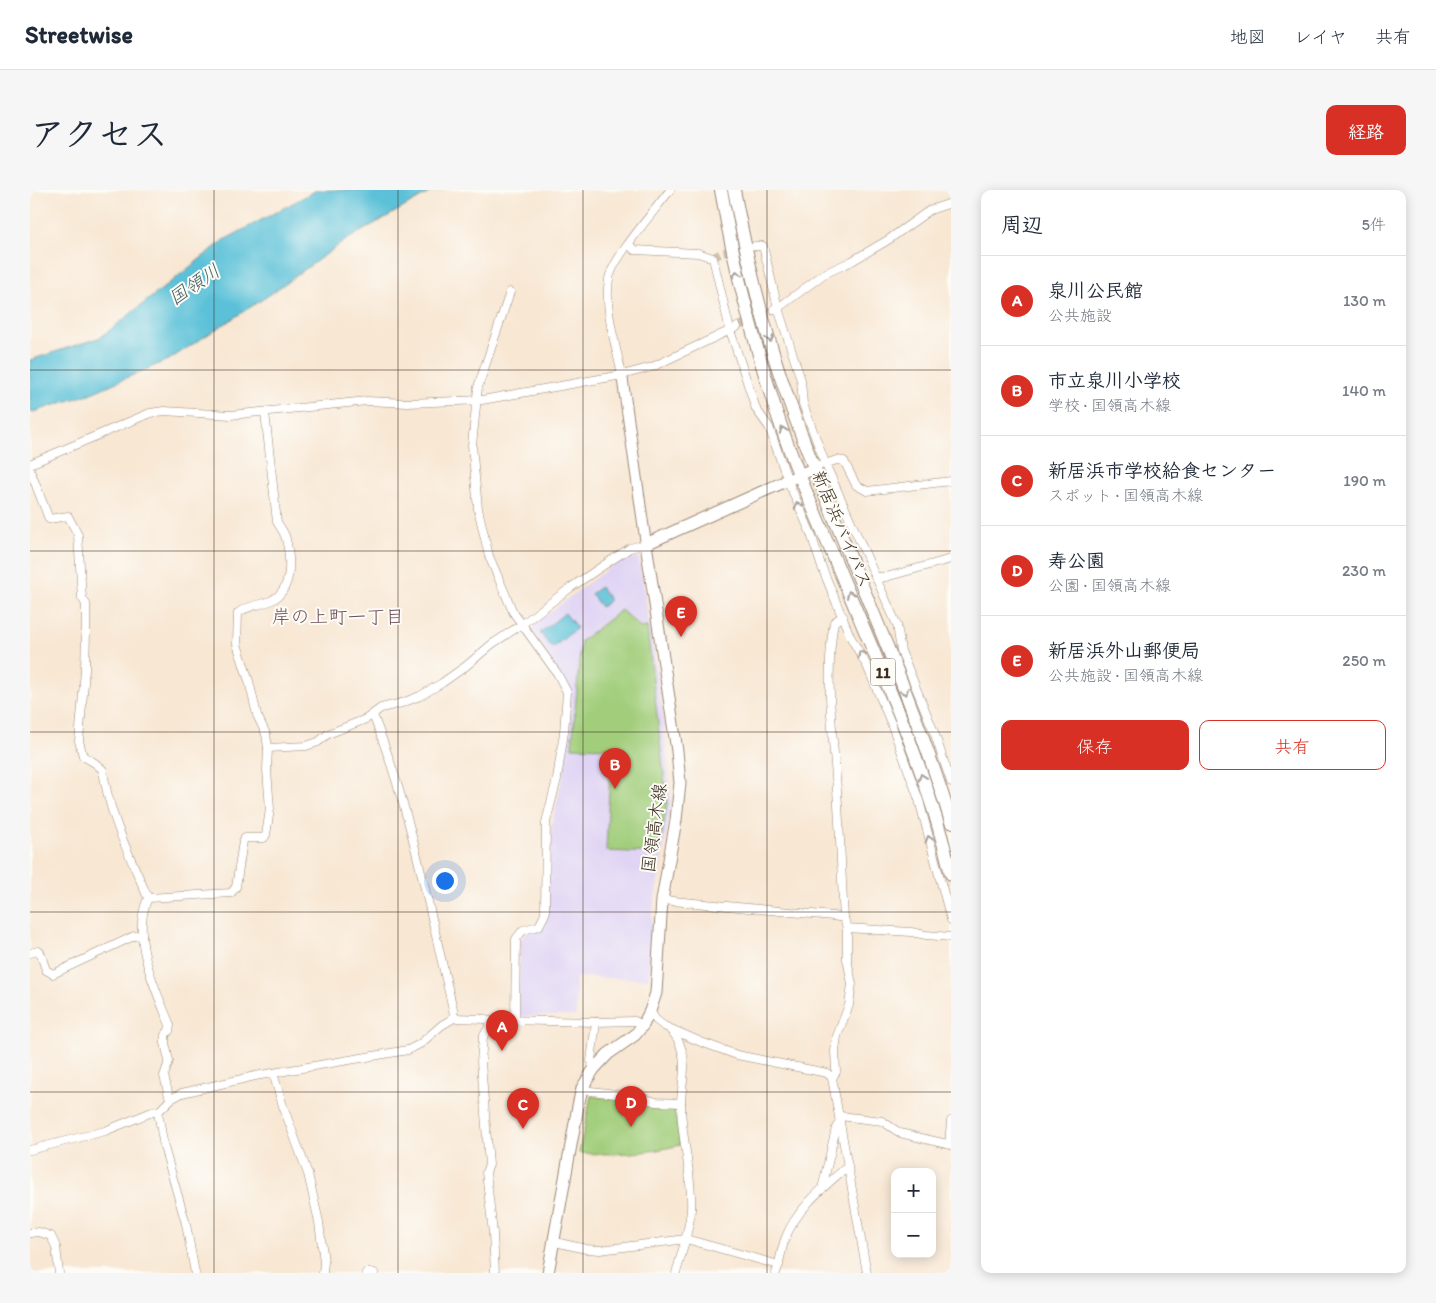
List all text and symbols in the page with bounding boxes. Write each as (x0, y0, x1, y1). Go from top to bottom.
text: Streetwise (25, 20, 133, 49)
text: 地図 (1230, 26, 1266, 48)
text: レイヤ (1294, 26, 1347, 48)
text: 共有 (1375, 26, 1411, 48)
button: 経路 (1326, 105, 1406, 155)
text: アクセス (30, 113, 168, 155)
text: 周辺 (1001, 212, 1043, 237)
text: 5件 (1362, 215, 1386, 234)
water label: 国領川 (164, 259, 224, 310)
one-way arrow (732, 270, 743, 278)
text: 泉川公民館 (1048, 279, 1143, 302)
text: A (1012, 291, 1022, 310)
text: 130 m (1343, 291, 1386, 310)
text: 公共施設 (1048, 306, 1112, 325)
one-way arrow (764, 335, 774, 343)
text: 市立泉川小学校 (1048, 369, 1181, 392)
text: B (1012, 381, 1022, 400)
text: 140 m (1342, 381, 1386, 400)
text: 学校 · 国領高木線 (1048, 396, 1171, 415)
one-way arrow (779, 426, 789, 434)
text: 新居浜市学校給食センター (1048, 459, 1276, 482)
street label: 新居浜バイパス (807, 467, 877, 591)
text: C (1012, 471, 1022, 490)
text: 190 m (1343, 471, 1386, 490)
text: スポット · 国領高木線 (1048, 486, 1203, 505)
one-way arrow (794, 501, 805, 510)
text: 寿公園 (1048, 549, 1105, 572)
text: D (1012, 561, 1022, 580)
text: 230 m (1342, 561, 1386, 580)
text: 公園 · 国領高木線 (1048, 576, 1171, 595)
one-way arrow (845, 590, 856, 599)
pin: E (665, 596, 697, 637)
district label: 岸の上町一丁目 (271, 605, 405, 628)
text: 新居浜外山郵便局 (1048, 639, 1200, 662)
one-way arrow (857, 651, 867, 660)
text: E (1013, 651, 1021, 670)
text: 250 m (1342, 651, 1386, 670)
road number: 11 (870, 658, 896, 686)
text: 公共施設 · 国領高木線 (1048, 666, 1203, 685)
one-way arrow (899, 687, 910, 696)
button: 保存 (1001, 720, 1189, 770)
button: 共有 (1199, 720, 1386, 770)
pin: B (599, 748, 631, 789)
one-way arrow (918, 774, 928, 782)
street label: 国領高木線 (637, 782, 671, 874)
one-way arrow (925, 836, 935, 844)
your location (432, 868, 458, 894)
pin: A (486, 1010, 518, 1051)
pin: D (615, 1086, 647, 1127)
pin: C (507, 1088, 539, 1129)
map controls (891, 1168, 936, 1258)
button: + (891, 1168, 936, 1213)
button: − (891, 1213, 936, 1258)

